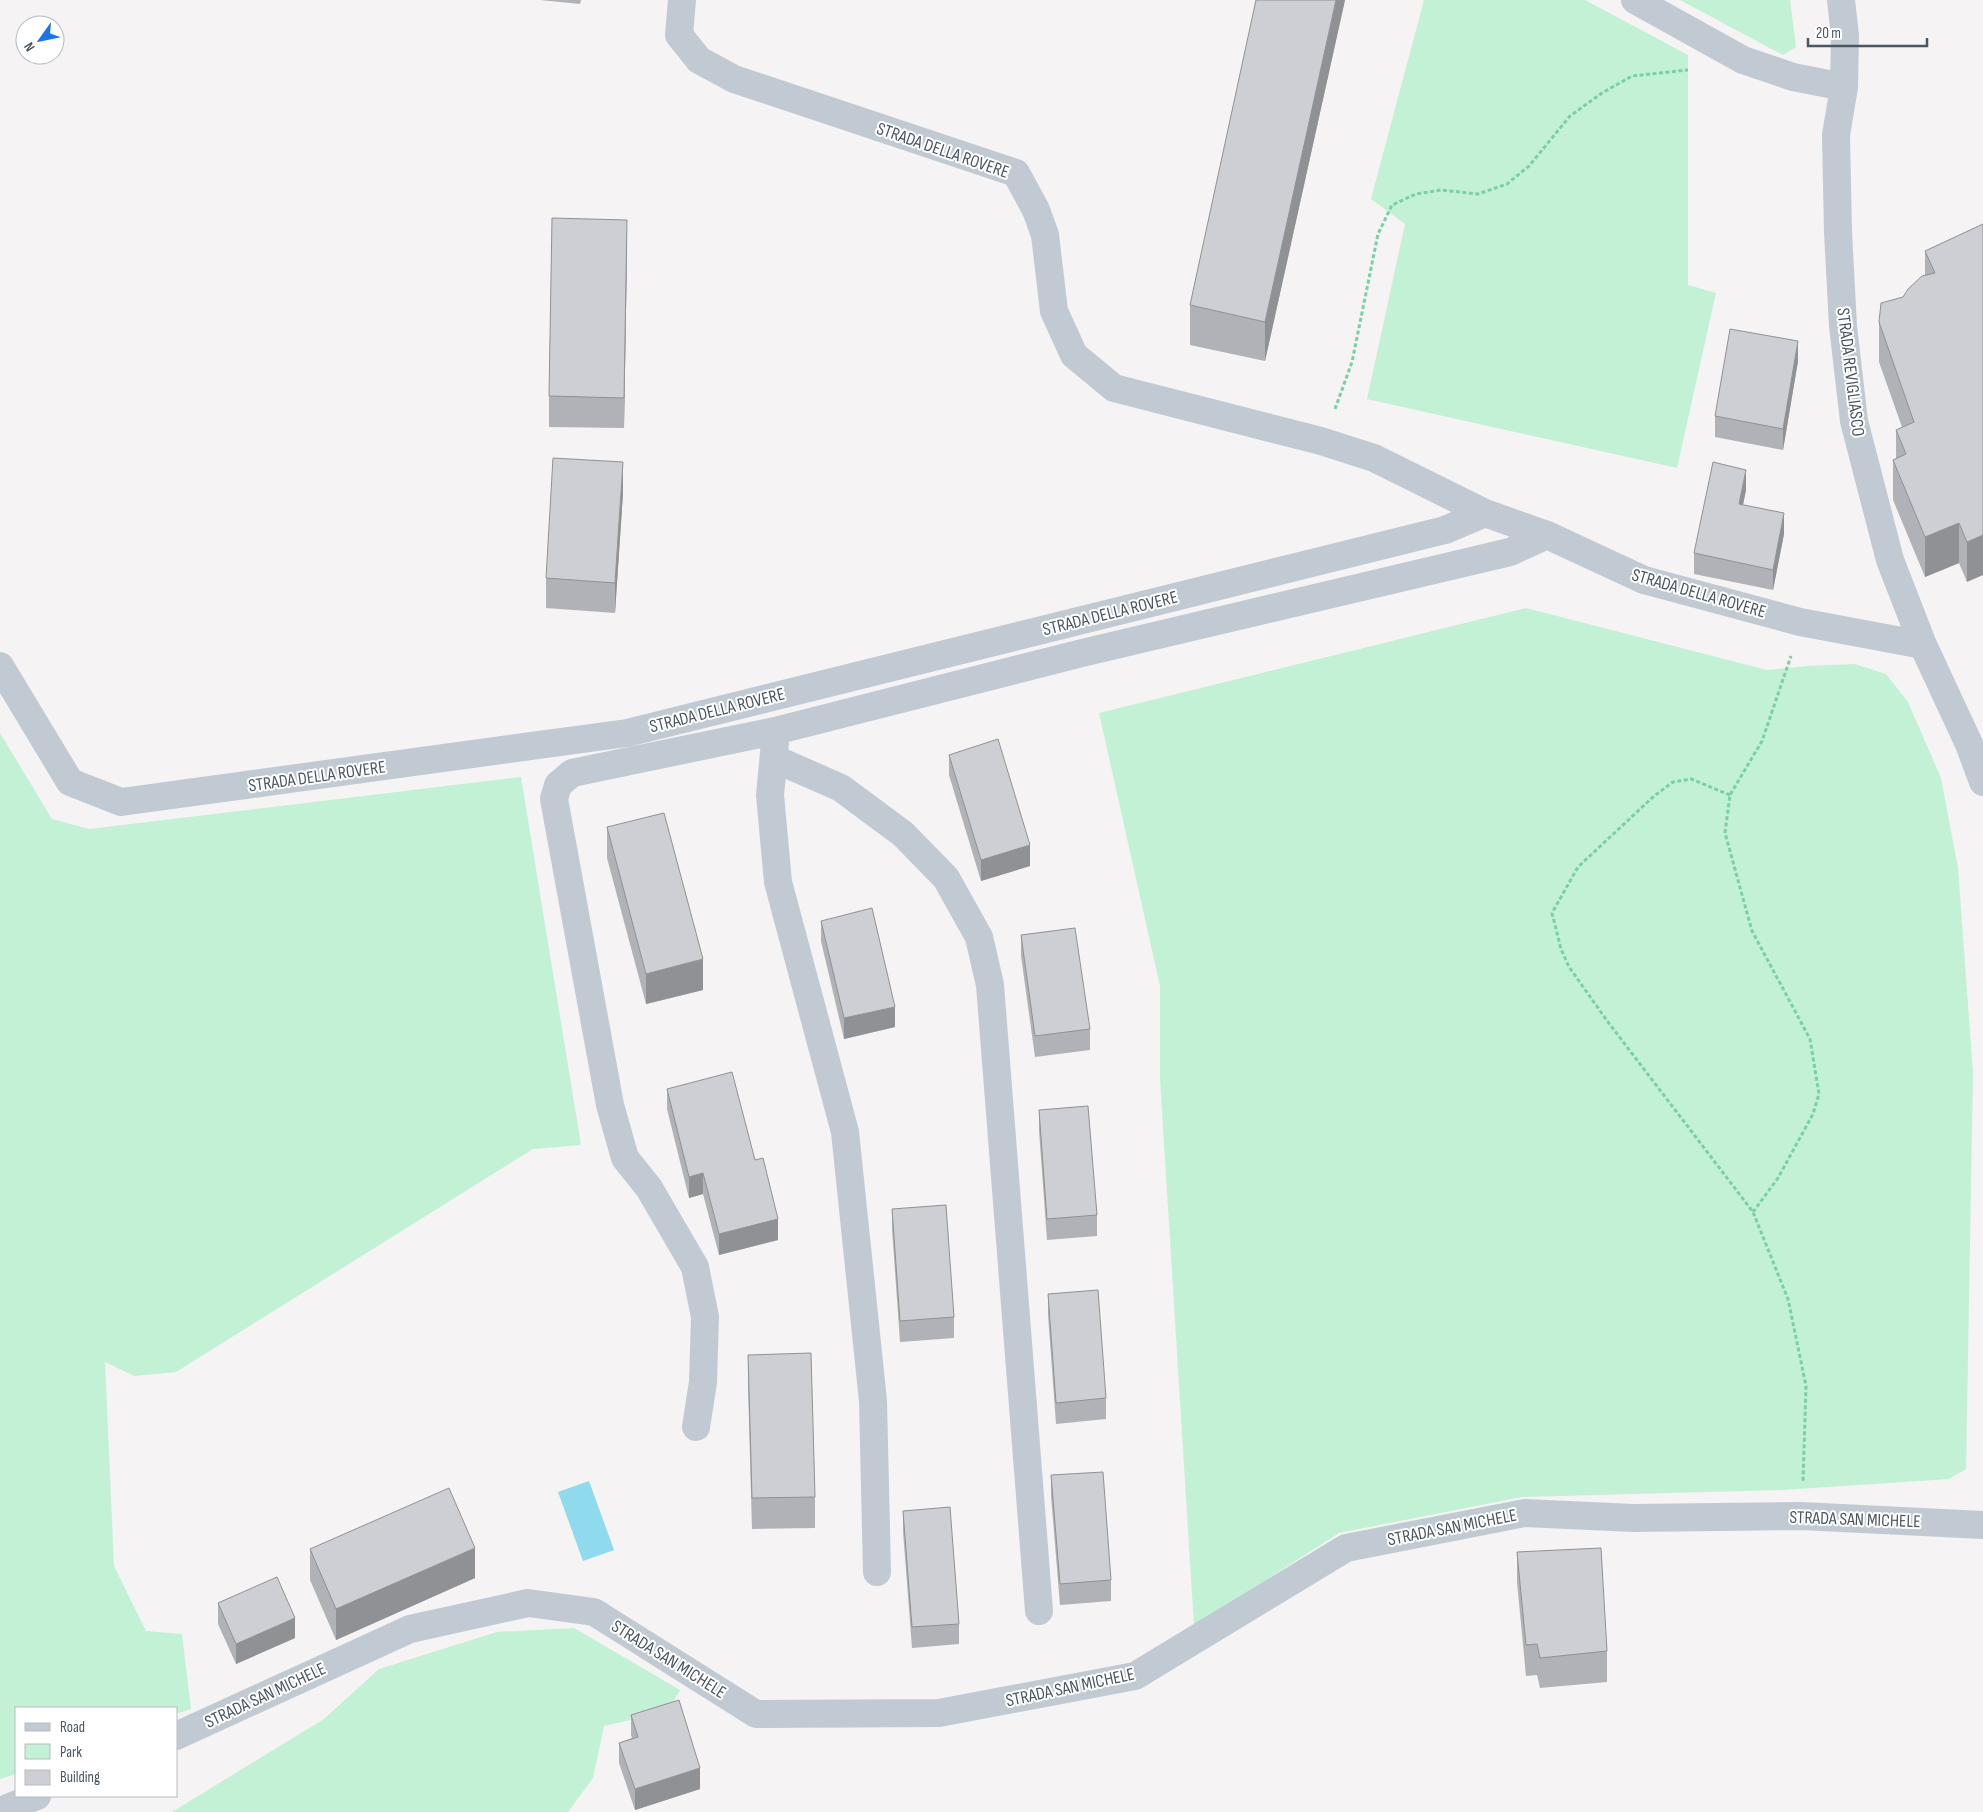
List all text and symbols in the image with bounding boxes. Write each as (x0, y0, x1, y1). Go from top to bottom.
north arrow (15, 15, 65, 65)
scale bar (1808, 15, 1927, 47)
text: 20 m (1816, 24, 1841, 43)
text: N (20, 39, 39, 55)
street label: STRADA DELLA ROVERE (874, 118, 1012, 183)
street label: STRADA REVIGLIASCO (1832, 306, 1869, 438)
street label: STRADA DELLA ROVERE (1629, 564, 1768, 623)
street label: STRADA DELLA ROVERE (1040, 587, 1180, 640)
street label: STRADA DELLA ROVERE (647, 684, 787, 737)
street label: STRADA DELLA ROVERE (247, 756, 387, 797)
street label: STRADA SAN MICHELE (1386, 1505, 1518, 1550)
street label: STRADA SAN MICHELE (1789, 1507, 1921, 1532)
street label: STRADA SAN MICHELE (608, 1616, 730, 1703)
street label: STRADA SAN MICHELE (201, 1658, 329, 1733)
street label: STRADA SAN MICHELE (1004, 1664, 1136, 1711)
legend (15, 1707, 178, 1797)
text: Road (60, 1718, 85, 1737)
text: Park (60, 1743, 82, 1762)
text: Building (60, 1768, 100, 1787)

